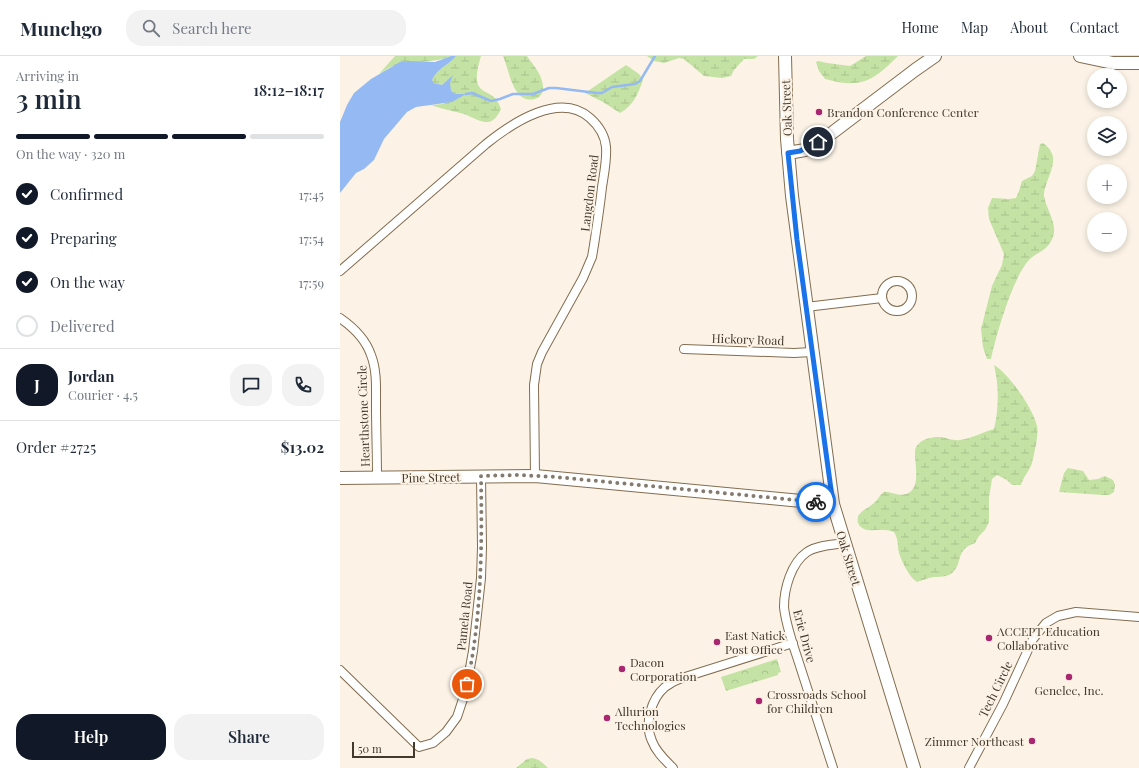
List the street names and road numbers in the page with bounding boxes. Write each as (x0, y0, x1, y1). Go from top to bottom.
street label: Oak Street (777, 79, 795, 137)
street label: Langdon Road (576, 154, 602, 232)
street label: Hickory Road (711, 330, 785, 348)
street label: Hearthstone Circle (353, 365, 373, 467)
street label: Pine Street (401, 468, 461, 486)
street label: Oak Street (833, 529, 865, 588)
street label: Pamela Road (452, 581, 476, 651)
street label: Erie Drive (790, 608, 820, 664)
street label: Tech Circle (974, 658, 1016, 720)

